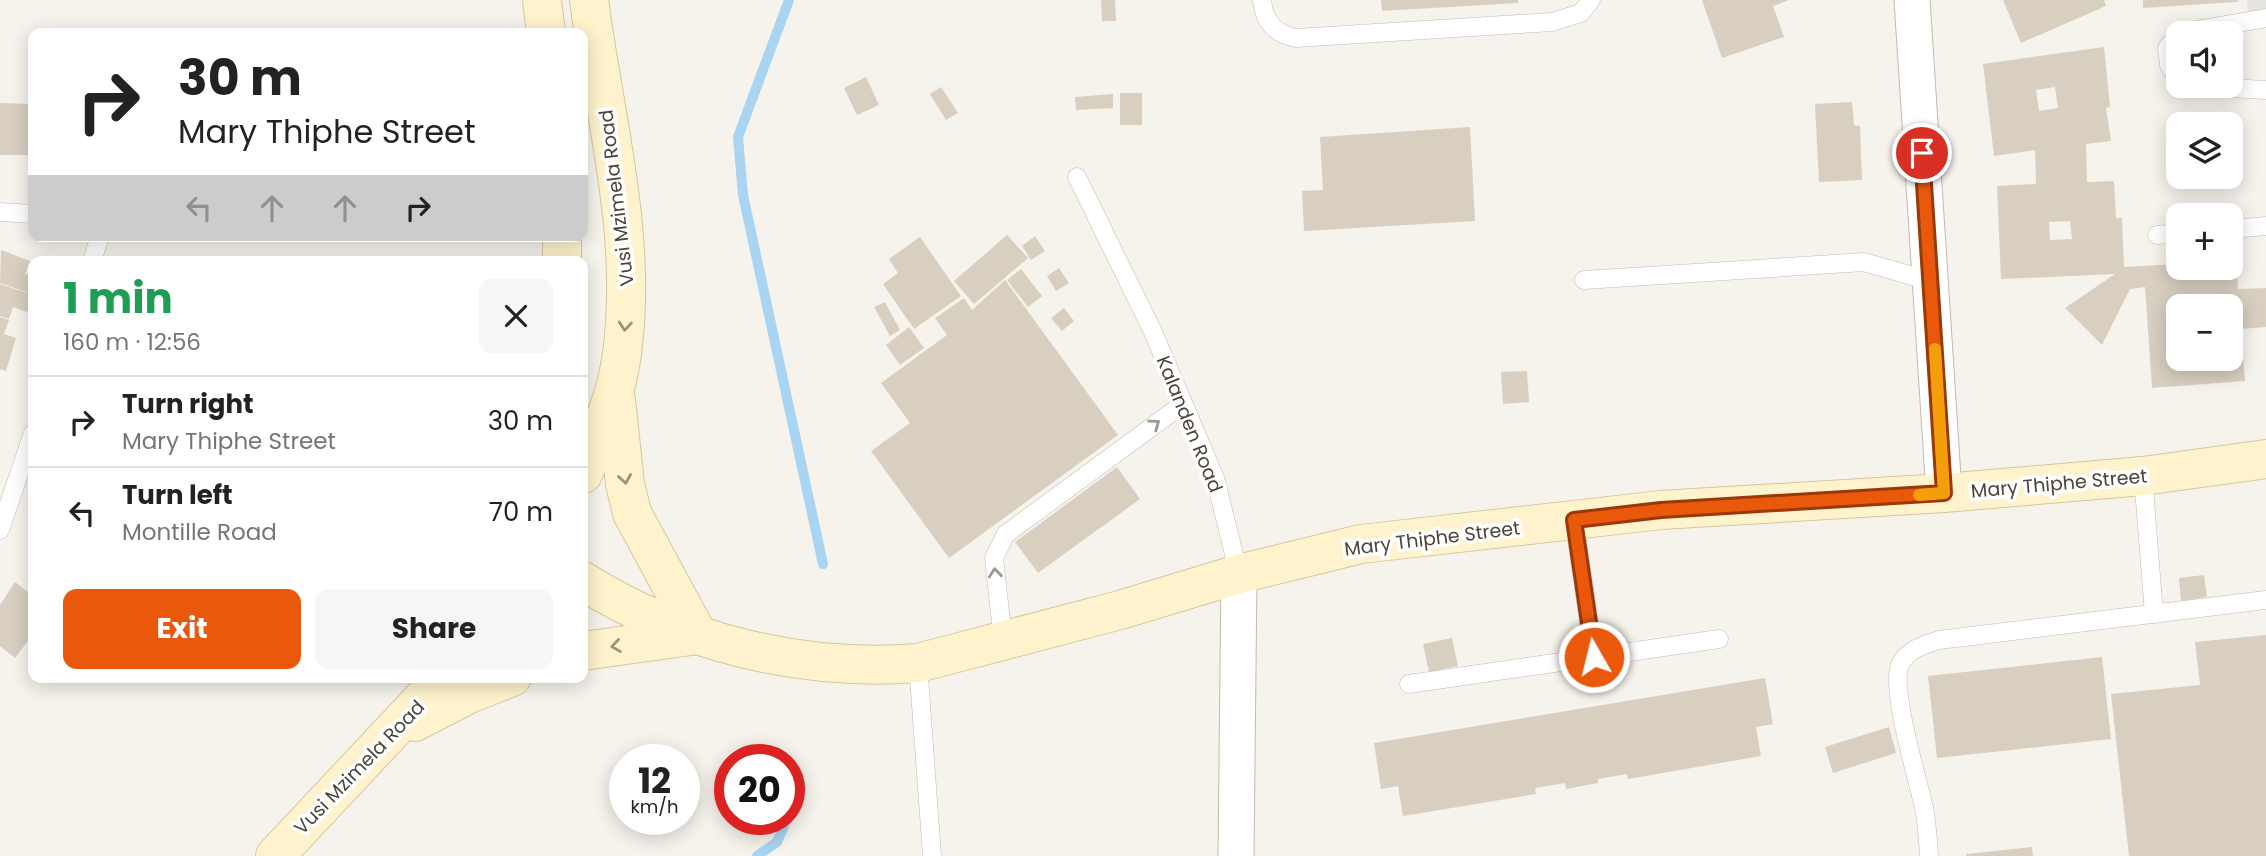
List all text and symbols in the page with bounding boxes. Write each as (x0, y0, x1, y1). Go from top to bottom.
map controls (2166, 21, 2243, 371)
button: sound (2166, 21, 2243, 98)
text: 30 m (178, 44, 302, 112)
icon: right (63, 56, 154, 147)
street label: Vusi Mzimela Road (592, 108, 641, 288)
text: Mary Thiphe Street (178, 109, 476, 154)
button: layers (2166, 112, 2243, 189)
pin (1892, 123, 1952, 183)
icon: arrive (1903, 134, 1941, 172)
icon: left (180, 189, 218, 227)
icon: ahead (253, 189, 291, 227)
icon: ahead (326, 189, 364, 227)
icon: right (399, 189, 437, 227)
button: + (2166, 203, 2243, 280)
text: 1 min (63, 269, 173, 328)
button: close (479, 279, 553, 353)
button: − (2166, 294, 2243, 371)
one-way arrow (617, 320, 632, 331)
text: 160 m · 12:56 (63, 326, 201, 358)
street label: Kalanden Road (1150, 352, 1229, 497)
text: Turn right (122, 386, 254, 422)
icon: right (63, 403, 101, 441)
text: 30 m (488, 403, 553, 439)
one-way arrow (1147, 420, 1160, 432)
text: Mary Thiphe Street (122, 425, 336, 457)
street label: Mary Thiphe Street (1970, 462, 2148, 505)
one-way arrow (617, 473, 632, 485)
text: Turn left (122, 477, 233, 513)
icon: left (63, 494, 101, 532)
text: 70 m (489, 494, 553, 530)
street label: Mary Thiphe Street (1343, 514, 1521, 563)
text: Montille Road (122, 516, 277, 548)
one-way arrow (988, 567, 1003, 578)
button: Exit (63, 589, 301, 669)
button: Share (315, 589, 553, 669)
position arrow (1557, 620, 1631, 694)
one-way arrow (610, 639, 622, 654)
street label: Vusi Mzimela Road (288, 694, 431, 841)
speed limit sign: 20 (714, 744, 805, 835)
text: 12 (638, 756, 671, 805)
text: km/h (631, 794, 678, 819)

